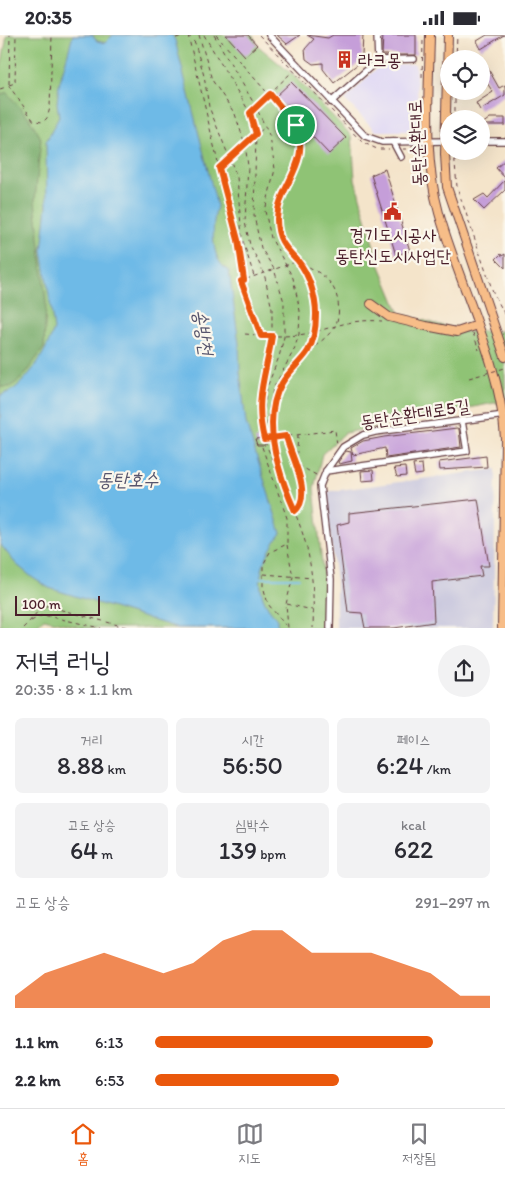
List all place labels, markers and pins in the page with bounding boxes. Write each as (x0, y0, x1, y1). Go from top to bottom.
place label: 라크몽 (358, 49, 401, 71)
building icon: 라크몽 (334, 50, 354, 70)
pin (275, 104, 317, 146)
public building icon: 경기도시공사 동탄신도시사업단 (383, 202, 403, 222)
place label: 경기도시공사 동탄신도시사업단 (335, 224, 451, 267)

